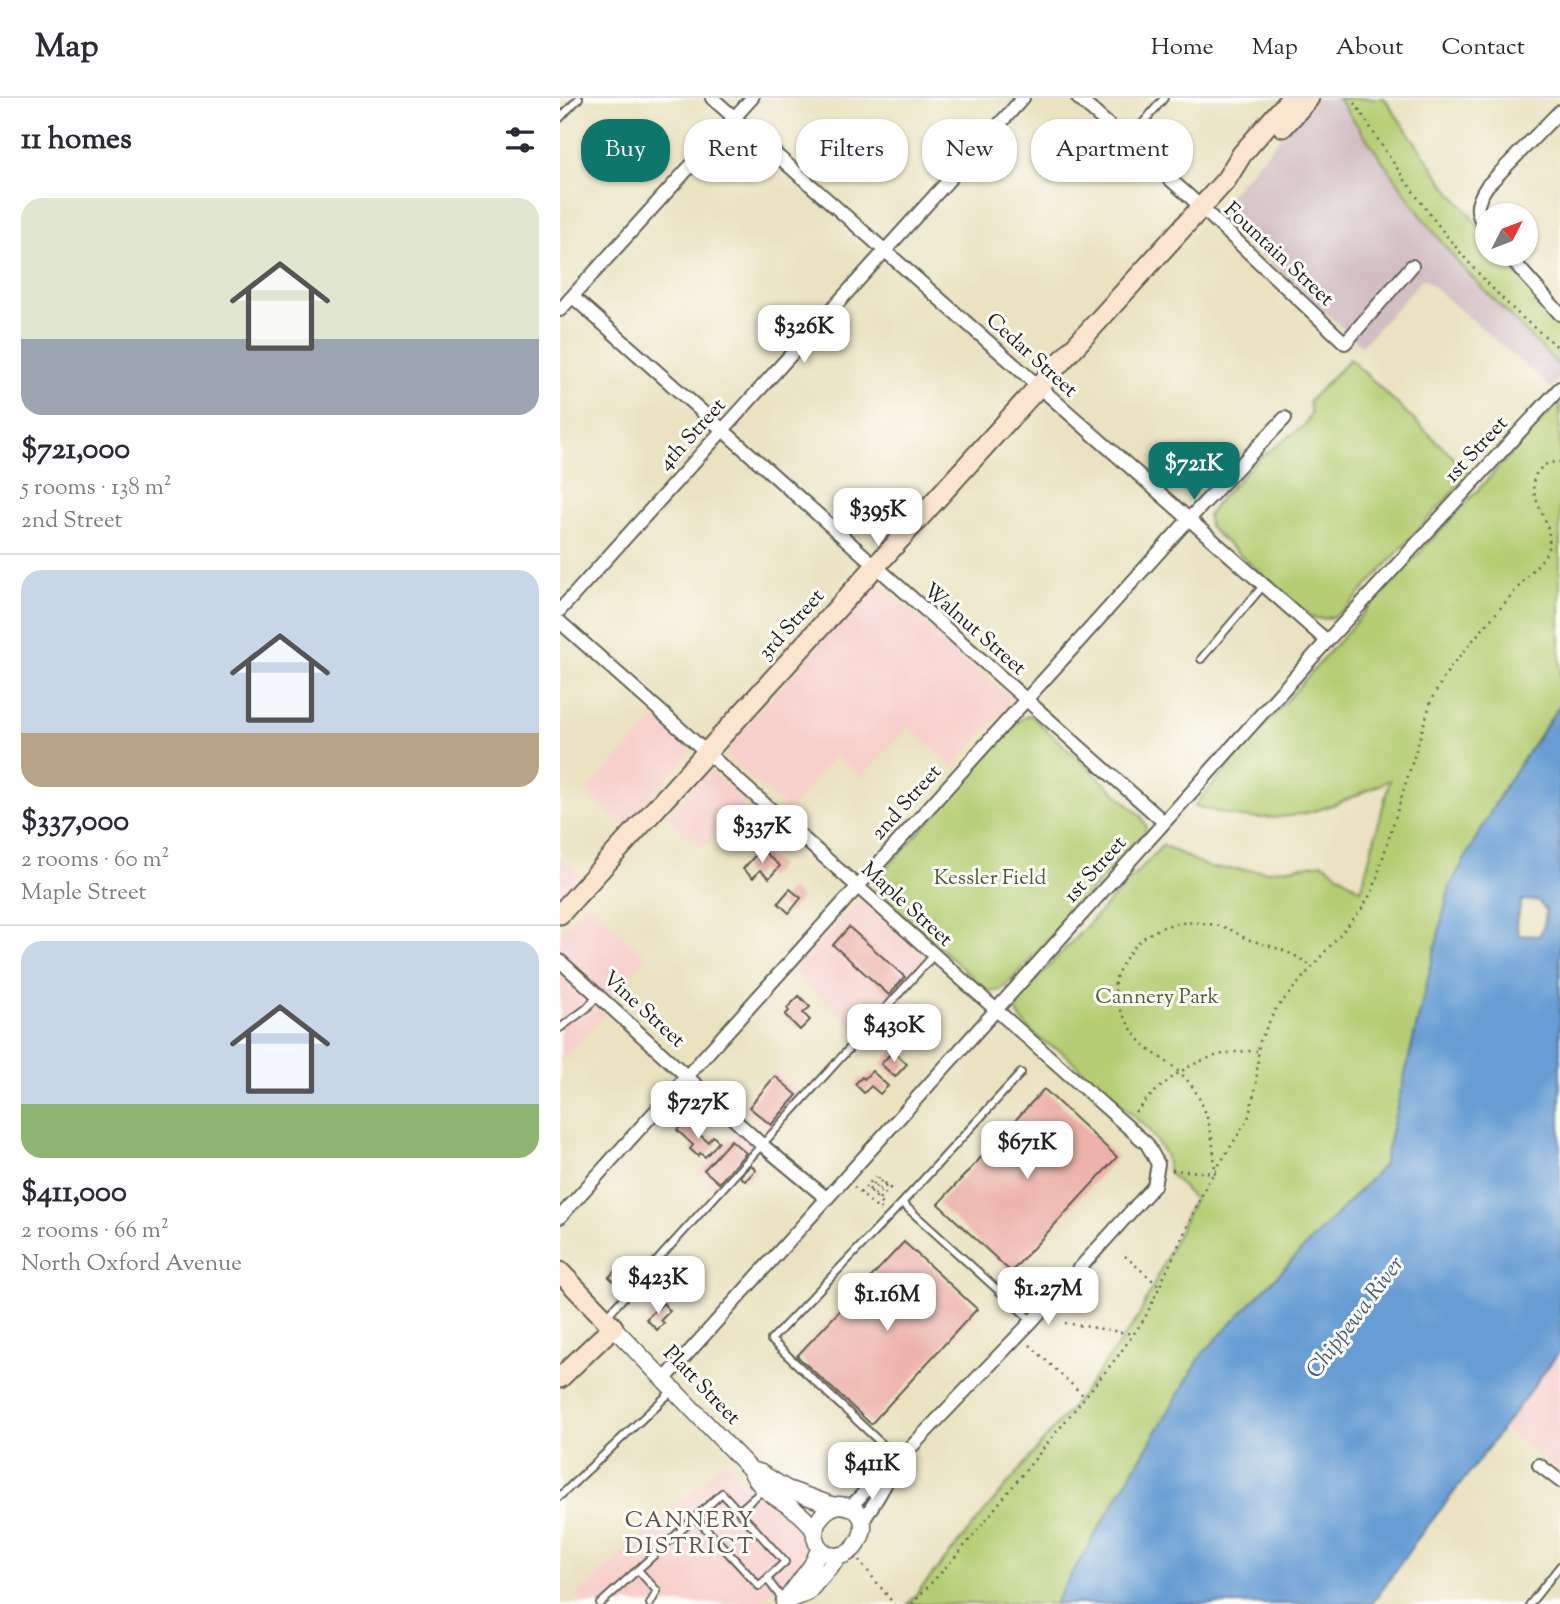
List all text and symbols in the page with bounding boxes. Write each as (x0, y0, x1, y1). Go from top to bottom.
text: Map (35, 24, 99, 72)
text: Home (1151, 31, 1214, 65)
text: Map (1252, 31, 1298, 65)
text: About (1336, 31, 1403, 65)
text: Contact (1441, 31, 1525, 65)
text: 11 homes (21, 119, 132, 162)
chip: Buy (581, 119, 670, 182)
chip: Rent (684, 119, 782, 182)
chip: Filters (796, 119, 908, 182)
chip: New (922, 119, 1017, 182)
chip: Apartment (1031, 119, 1193, 182)
icon: filters (501, 121, 539, 159)
street label: Fountain Street (1216, 196, 1340, 314)
north arrow (1475, 203, 1538, 266)
map controls (1475, 203, 1538, 266)
icon: home (217, 243, 343, 369)
pin: $326K (755, 306, 853, 365)
street label: Cedar Street (979, 307, 1083, 405)
text: $326K (774, 311, 834, 344)
street label: 4th Street (652, 392, 734, 478)
street label: 1st Street (1438, 410, 1516, 490)
text: $721,000 (21, 429, 130, 472)
pin: $721K (1145, 442, 1243, 502)
text: $721K (1165, 448, 1223, 481)
text: 5 rooms · 138 m² (21, 472, 172, 505)
pin: $395K (829, 489, 927, 548)
text: $395K (849, 494, 907, 527)
text: 2nd Street (21, 505, 122, 538)
street label: Walnut Street (916, 577, 1032, 683)
street label: 3rd Street (752, 583, 832, 667)
icon: home (217, 615, 343, 741)
street label: 2nd Street (865, 759, 949, 847)
text: $337,000 (21, 801, 129, 844)
pin: $337K (713, 806, 811, 865)
text: $337K (732, 811, 792, 844)
street label: 1st Street (1058, 830, 1134, 910)
text: 2 rooms · 60 m² (21, 844, 169, 877)
street label: Maple Street (853, 856, 959, 954)
park label: Kessler Field (934, 864, 1046, 894)
text: Maple Street (21, 877, 146, 910)
street label: Vine Street (595, 965, 691, 1055)
park label: Cannery Park (1095, 983, 1219, 1013)
icon: home (217, 986, 343, 1112)
pin: $430K (845, 1004, 943, 1064)
text: $430K (863, 1010, 925, 1043)
pin: $727K (649, 1082, 747, 1141)
text: $727K (667, 1087, 729, 1120)
pin: $671K (978, 1122, 1076, 1181)
text: $671K (997, 1127, 1057, 1160)
text: $411,000 (21, 1172, 127, 1215)
text: 2 rooms · 66 m² (21, 1215, 169, 1248)
text: North Oxford Avenue (21, 1248, 242, 1281)
water label: Chippewa River (1299, 1250, 1413, 1386)
pin: $423K (609, 1256, 707, 1316)
text: $423K (628, 1262, 688, 1295)
pin: $1.27M (991, 1268, 1105, 1327)
text: $1.27M (1014, 1273, 1082, 1306)
pin: $1.16M (830, 1274, 944, 1333)
text: $1.16M (854, 1279, 920, 1312)
street label: Platt Street (655, 1340, 747, 1432)
pin: $411K (823, 1442, 921, 1502)
text: $411K (844, 1448, 900, 1481)
district label: CANNERY DISTRICT (625, 1505, 755, 1564)

